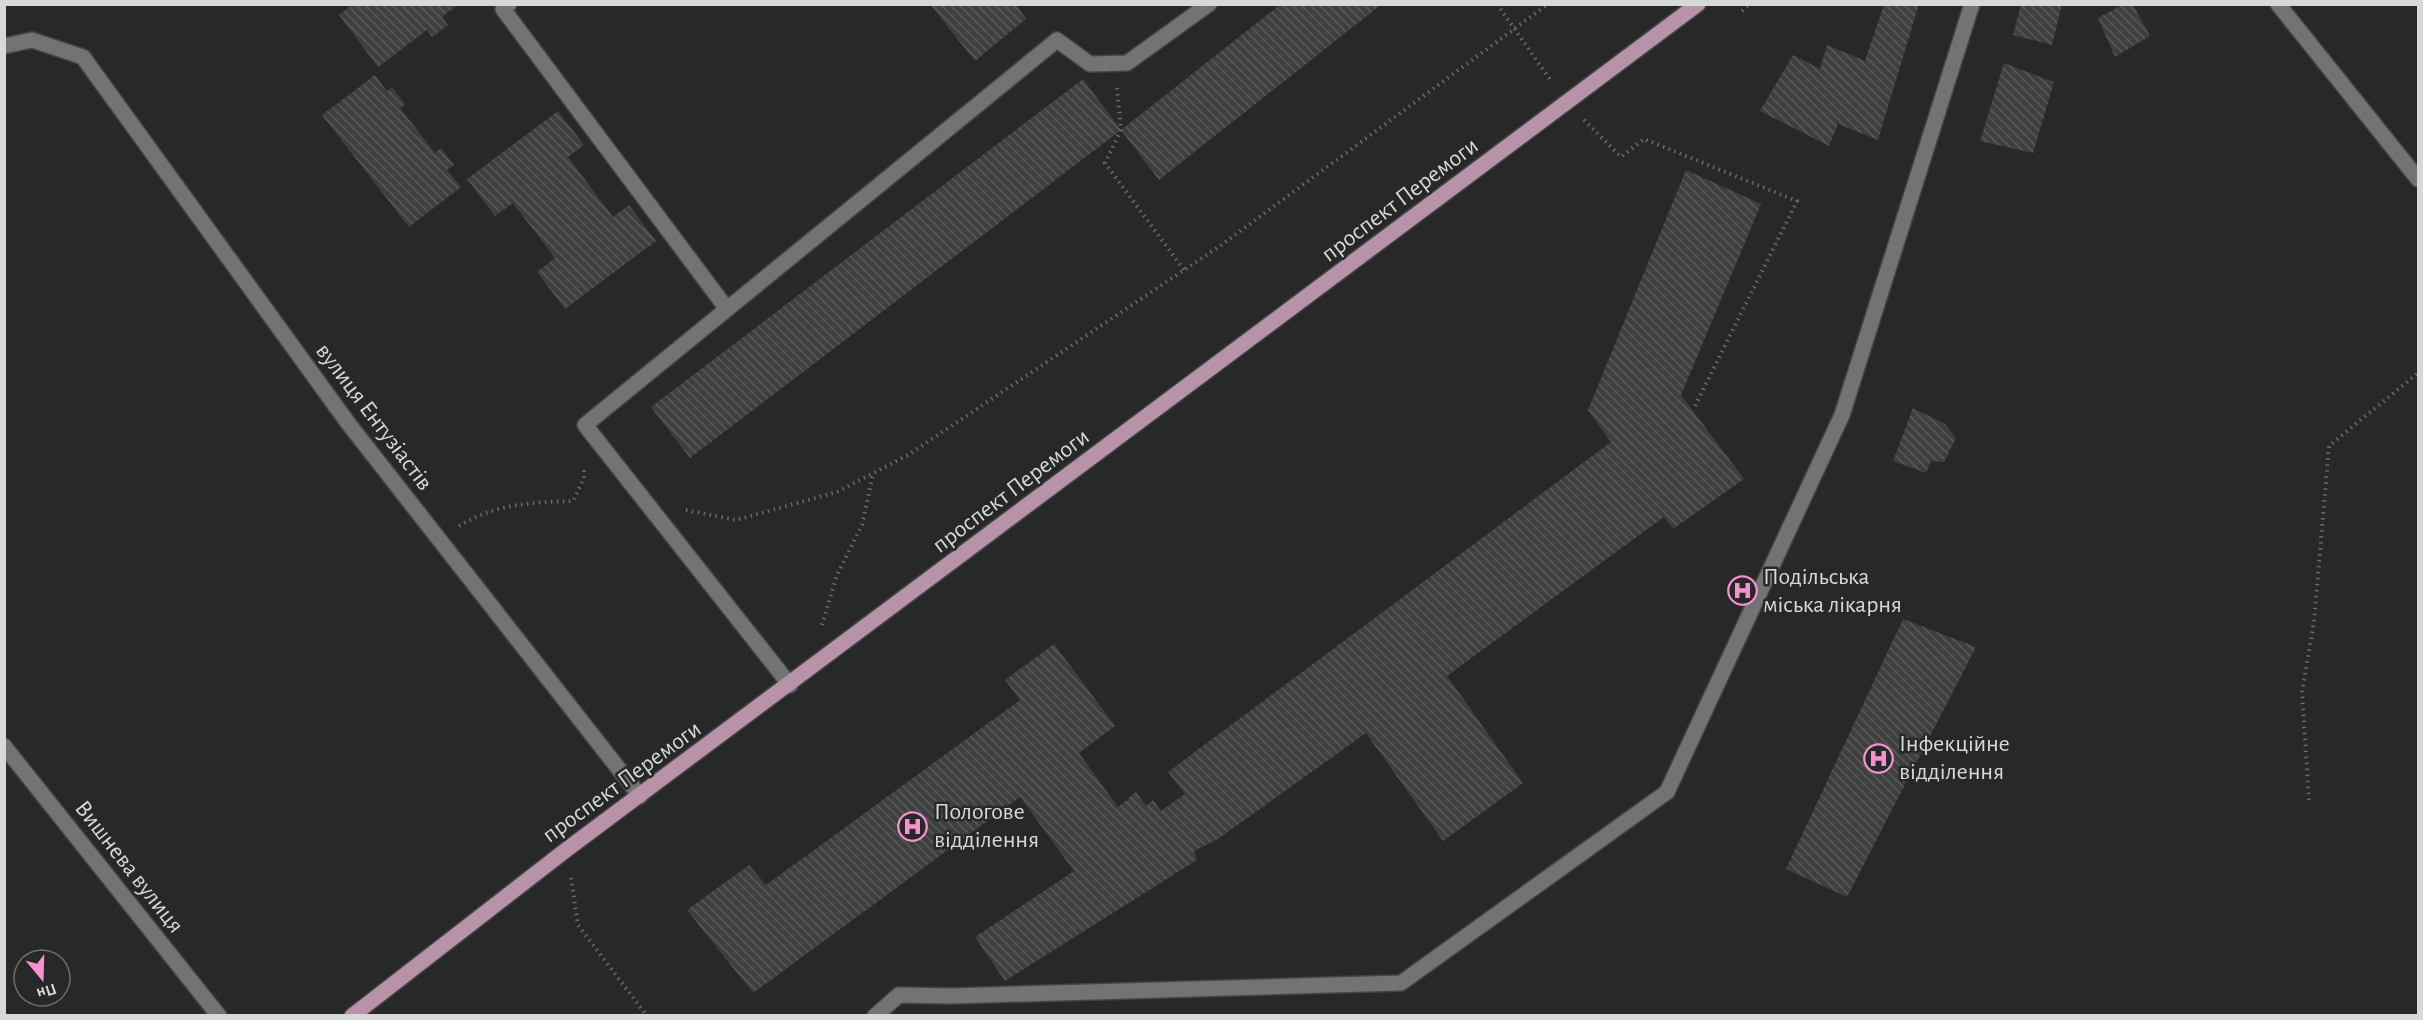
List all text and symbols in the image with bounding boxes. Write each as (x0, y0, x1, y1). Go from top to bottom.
street label: проспект Перемоги (1317, 133, 1483, 267)
street label: вулиця Ентузіастів (311, 339, 437, 495)
street label: проспект Перемоги (928, 424, 1094, 558)
place label: Подільська міська лікарня (1763, 565, 1902, 617)
hospital icon: Подільська міська лікарня (1726, 575, 1758, 607)
street label: проспект Перемоги (538, 717, 706, 847)
place label: Інфекційне відділення (1899, 732, 2010, 784)
hospital icon: Інфекційне відділення (1862, 742, 1894, 774)
street label: Вишнева вулиця (70, 796, 188, 938)
place label: Пологове відділення (934, 800, 1039, 852)
hospital icon: Пологове відділення (897, 810, 929, 842)
north arrow (12, 948, 72, 1008)
text: Пн (35, 980, 58, 1002)

